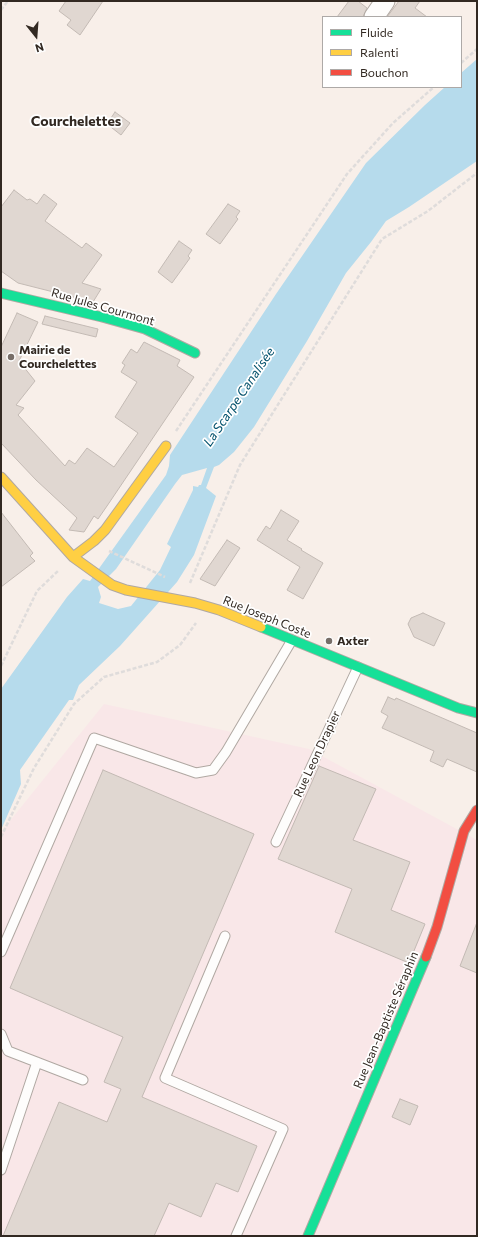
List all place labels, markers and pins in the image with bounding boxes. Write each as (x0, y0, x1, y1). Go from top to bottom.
place label: Mairie de Courchelettes (19, 343, 97, 371)
marker: Mairie de Courchelettes (6, 352, 16, 362)
place label: Axter (337, 634, 369, 648)
marker: Axter (324, 636, 334, 646)

